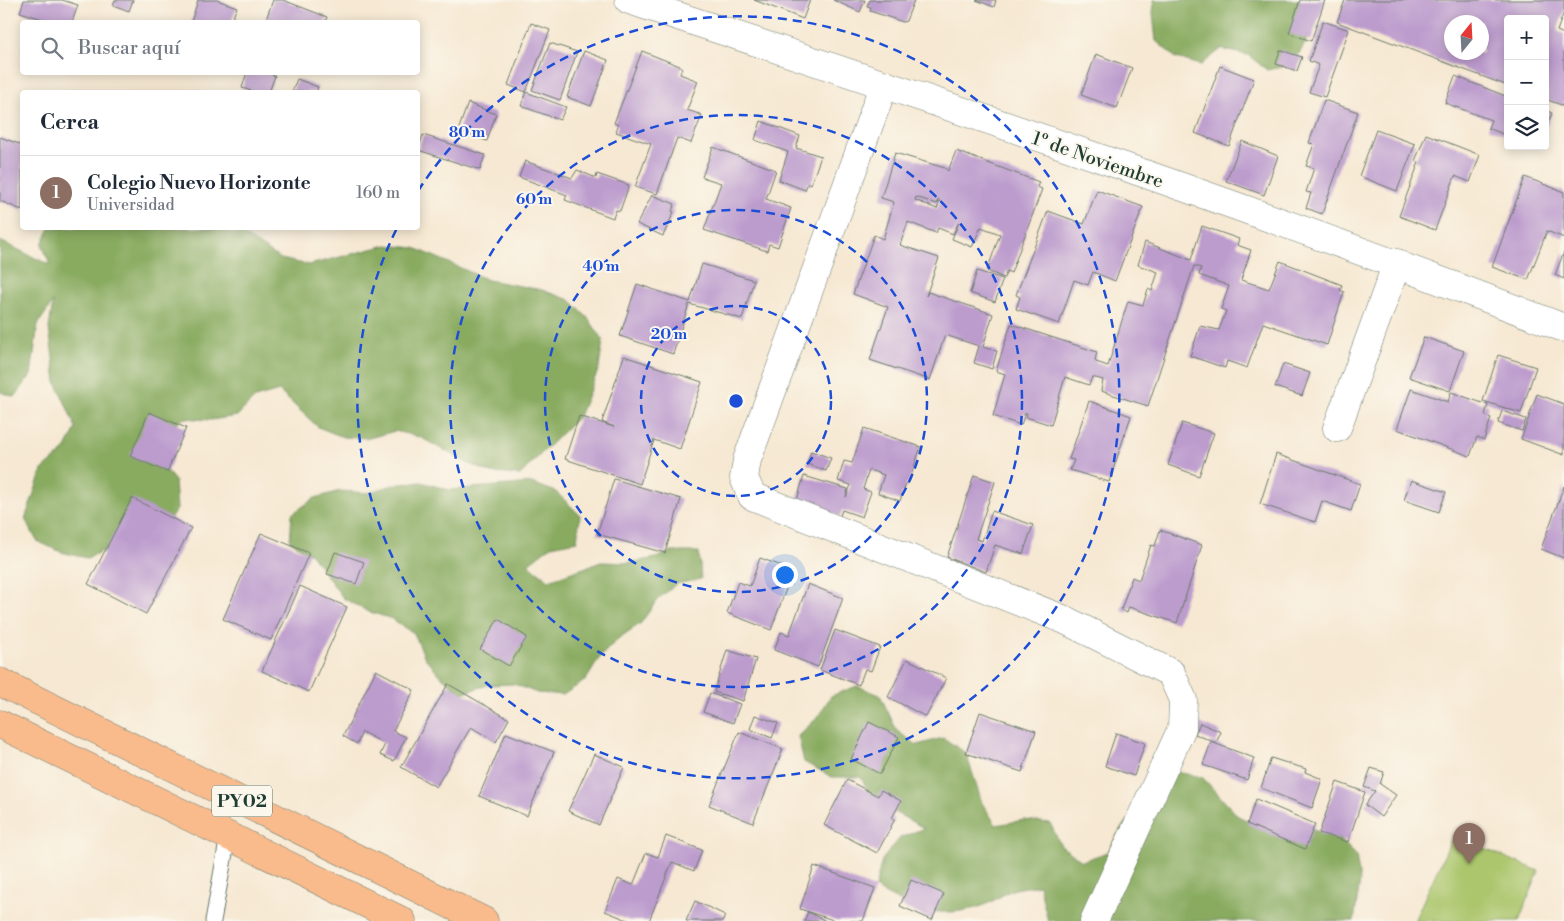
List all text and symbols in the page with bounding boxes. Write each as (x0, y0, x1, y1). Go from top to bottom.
north arrow (1444, 15, 1489, 60)
map controls (1504, 15, 1549, 150)
button: + (1504, 15, 1549, 60)
search box (20, 20, 420, 75)
icon: search (38, 34, 66, 62)
text: Buscar aquí (78, 36, 180, 60)
button: − (1504, 60, 1549, 105)
button: layers (1504, 105, 1549, 150)
text: Cerca (40, 110, 99, 136)
text: 80 m (449, 123, 486, 142)
street label: 1º de Noviembre (1029, 126, 1167, 194)
text: Colegio Nuevo Horizonte (87, 171, 311, 195)
text: 1 (52, 183, 60, 203)
text: 160 m (356, 183, 400, 203)
text: 60 m (516, 190, 553, 209)
text: Universidad (87, 195, 175, 215)
text: 40 m (582, 257, 620, 276)
text: 20 m (651, 325, 688, 344)
centre of rings (727, 392, 745, 410)
your location (772, 562, 798, 588)
road number: PY02 (212, 786, 272, 816)
pin: 1 (1453, 823, 1485, 864)

